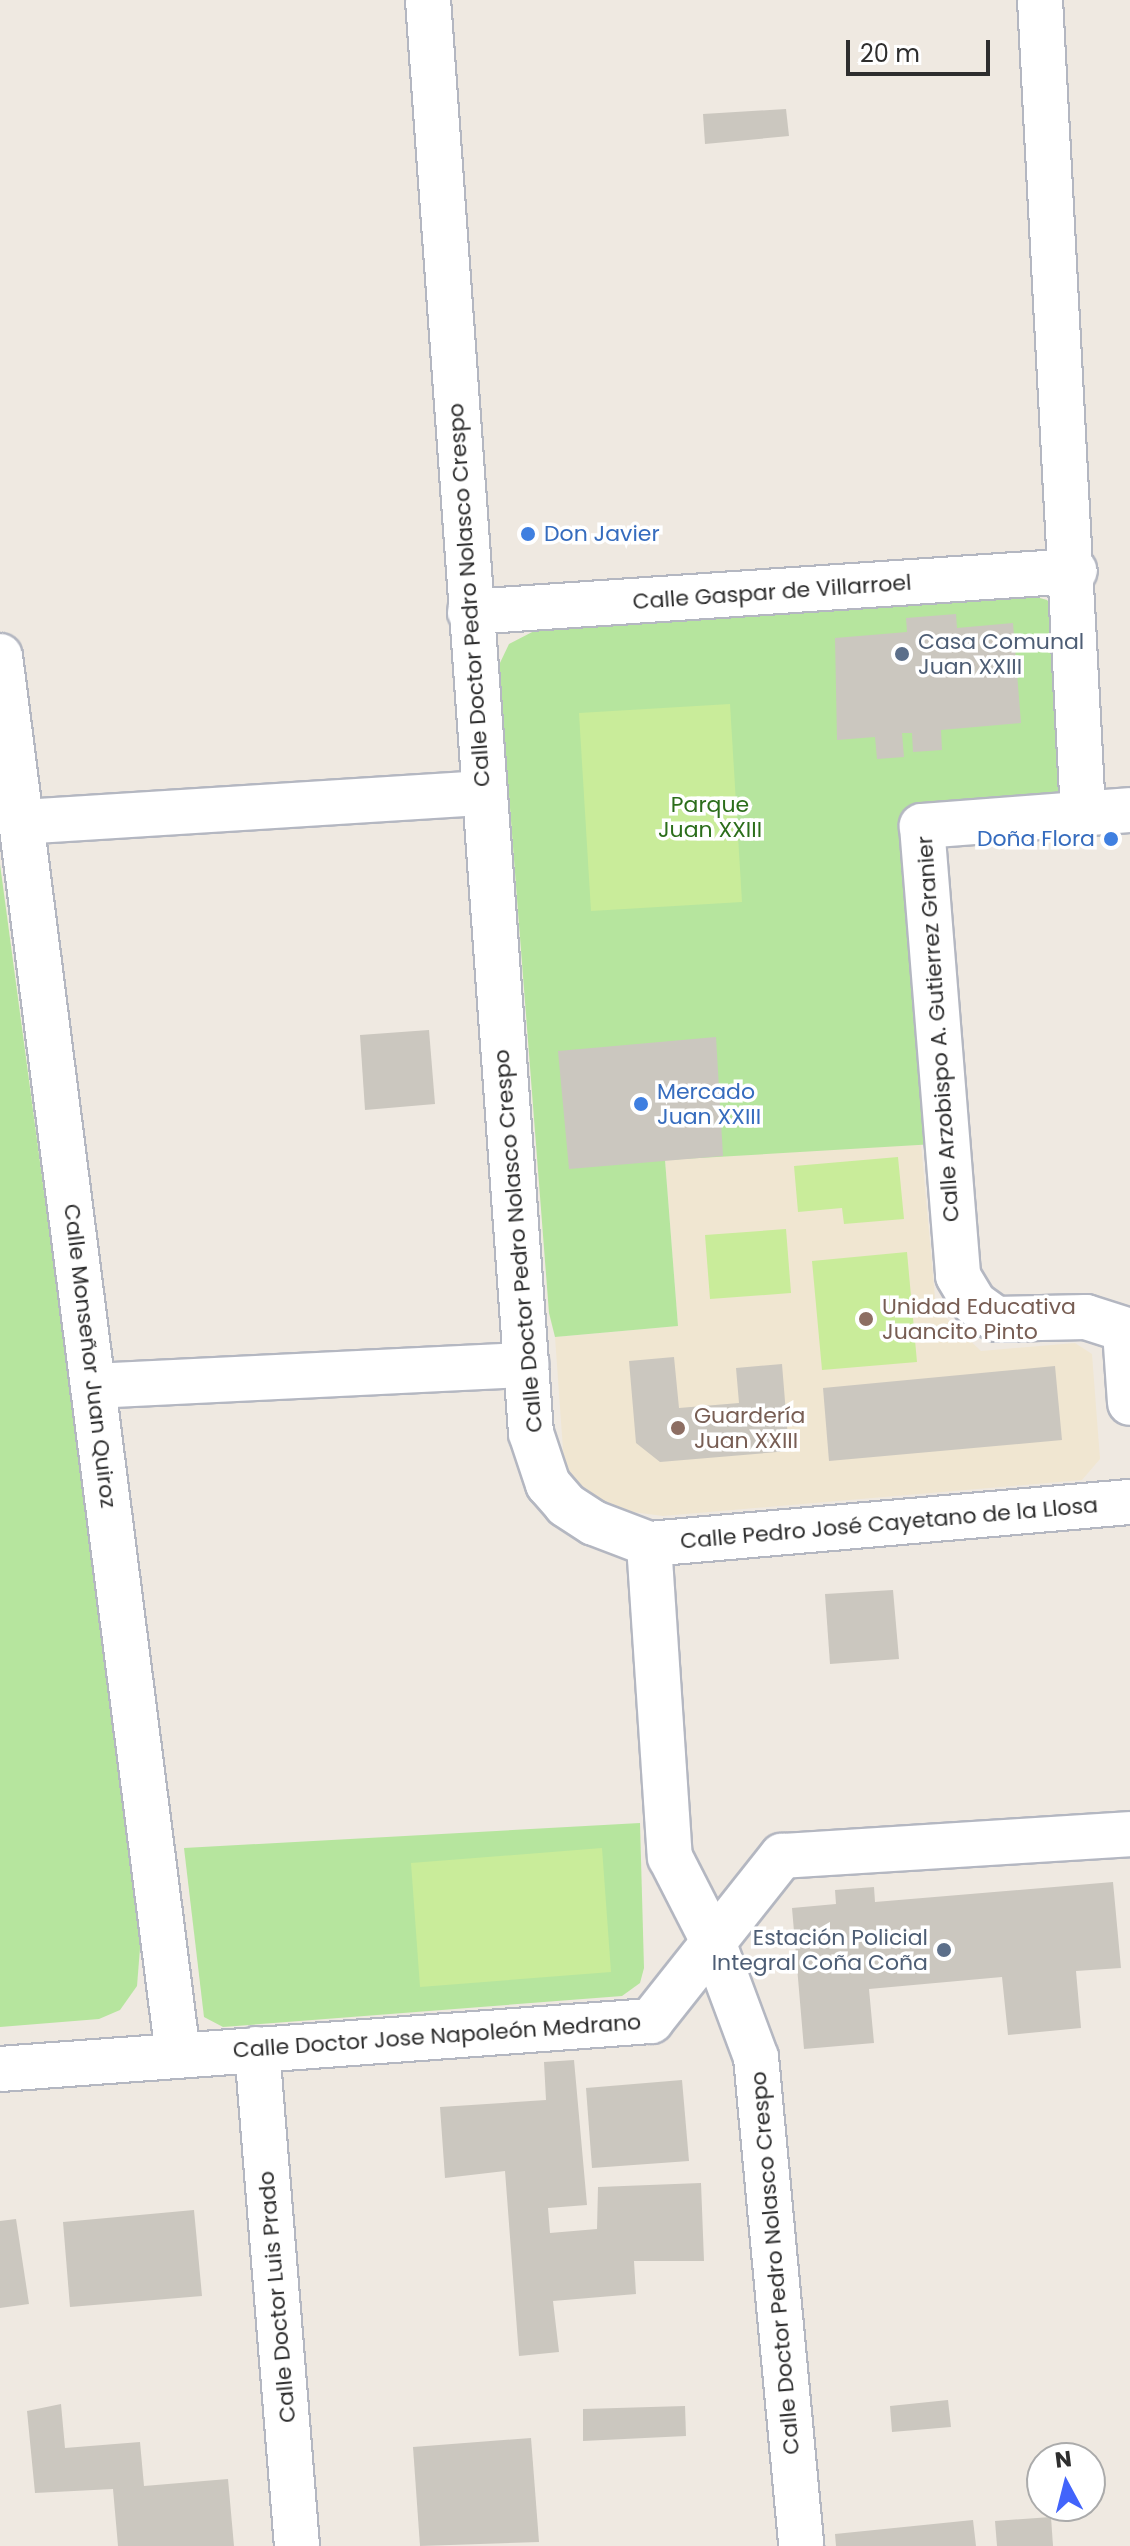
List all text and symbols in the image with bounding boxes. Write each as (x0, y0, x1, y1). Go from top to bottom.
scale bar (850, 24, 994, 74)
text: 20 m (860, 37, 920, 70)
street label: Calle Doctor Pedro Nolasco Crespo (442, 402, 496, 788)
place label: Don Javier (544, 521, 660, 547)
marker: Don Javier (519, 525, 537, 543)
street label: Calle Gaspar de Villarroel (632, 569, 912, 615)
place label: Casa Comunal Juan XXIII (918, 628, 1084, 680)
marker: Casa Comunal Juan XXIII (893, 645, 911, 663)
park label: Parque Juan XXIII (658, 791, 762, 842)
place label: Doña Flora (977, 826, 1095, 852)
marker: Doña Flora (1102, 830, 1120, 848)
street label: Calle Arzobispo A. Gutierrez Granier (911, 835, 965, 1223)
street label: Calle Doctor Pedro Nolasco Crespo (488, 1048, 548, 1434)
place label: Mercado Juan XXIII (657, 1078, 761, 1130)
marker: Mercado Juan XXIII (632, 1095, 650, 1113)
street label: Calle Monseñor Juan Quiroz (58, 1202, 122, 1510)
place label: Unidad Educativa Juancito Pinto (882, 1293, 1076, 1344)
marker: Unidad Educativa Juancito Pinto (857, 1310, 875, 1328)
place label: Guardería Juan XXIII (694, 1402, 805, 1454)
marker: Guardería Juan XXIII (669, 1419, 687, 1437)
street label: Calle Pedro José Cayetano de la Llosa (679, 1492, 1099, 1554)
place label: Estación Policial Integral Coña Coña (712, 1924, 928, 1976)
marker: Estación Policial Integral Coña Coña (935, 1941, 953, 1959)
street label: Calle Doctor Jose Napoleón Medrano (232, 2009, 642, 2063)
street label: Calle Doctor Pedro Nolasco Crespo (745, 2070, 805, 2456)
street label: Calle Doctor Luis Prado (253, 2170, 301, 2424)
north arrow (1026, 2442, 1106, 2522)
text: N (1053, 2443, 1073, 2476)

